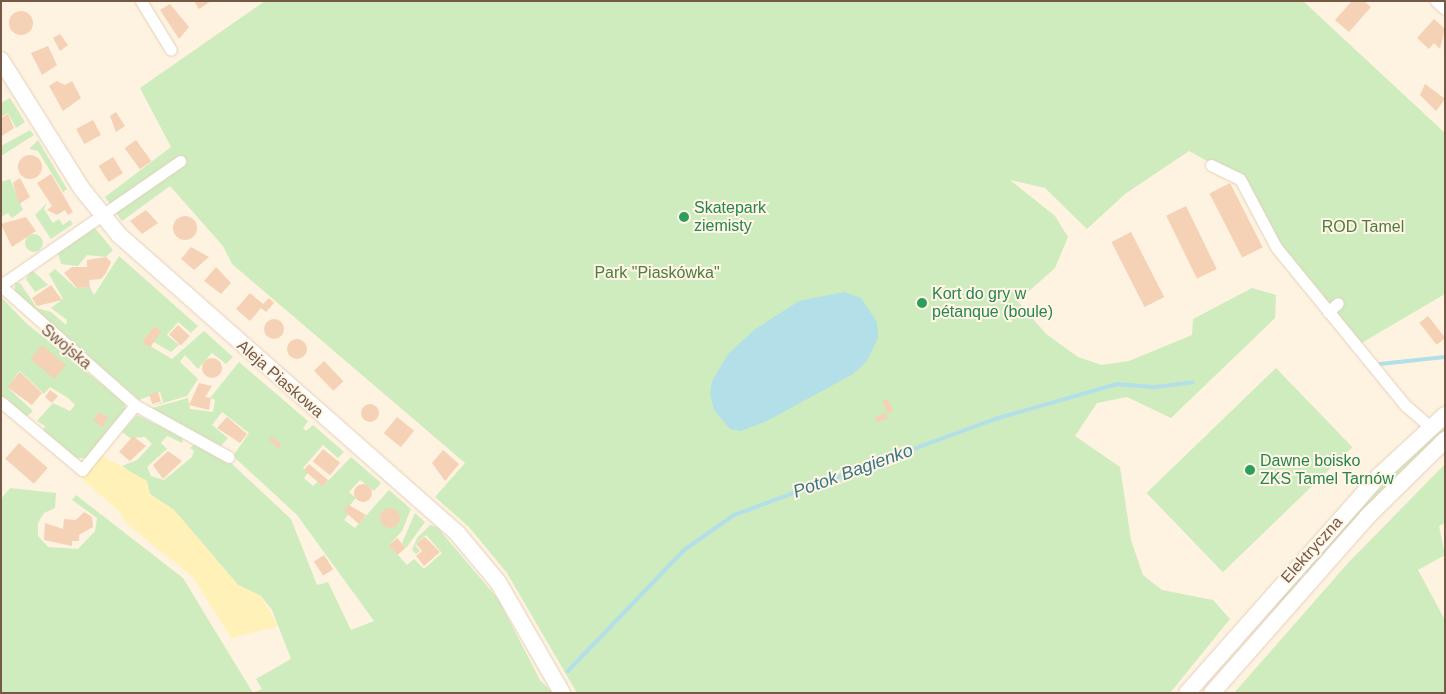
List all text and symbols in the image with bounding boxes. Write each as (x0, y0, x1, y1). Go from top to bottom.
place label: Skatepark ziemisty (694, 198, 766, 236)
marker: Skatepark ziemisty (678, 211, 690, 223)
park label: ROD Tamel (1322, 217, 1404, 237)
park label: Park "Piaskówka" (594, 263, 720, 283)
place label: Kort do gry w pétanque (boule) (932, 284, 1053, 322)
marker: Kort do gry w pétanque (boule) (916, 297, 928, 309)
street label: Swojska (37, 320, 95, 374)
street label: Aleja Piaskowa (233, 336, 327, 422)
water label: Potok Bagienko (790, 439, 916, 503)
place label: Dawne boisko ZKS Tamel Tarnów (1260, 451, 1394, 489)
marker: Dawne boisko ZKS Tamel Tarnów (1244, 464, 1256, 476)
street label: Elektryczna (1277, 513, 1347, 587)

